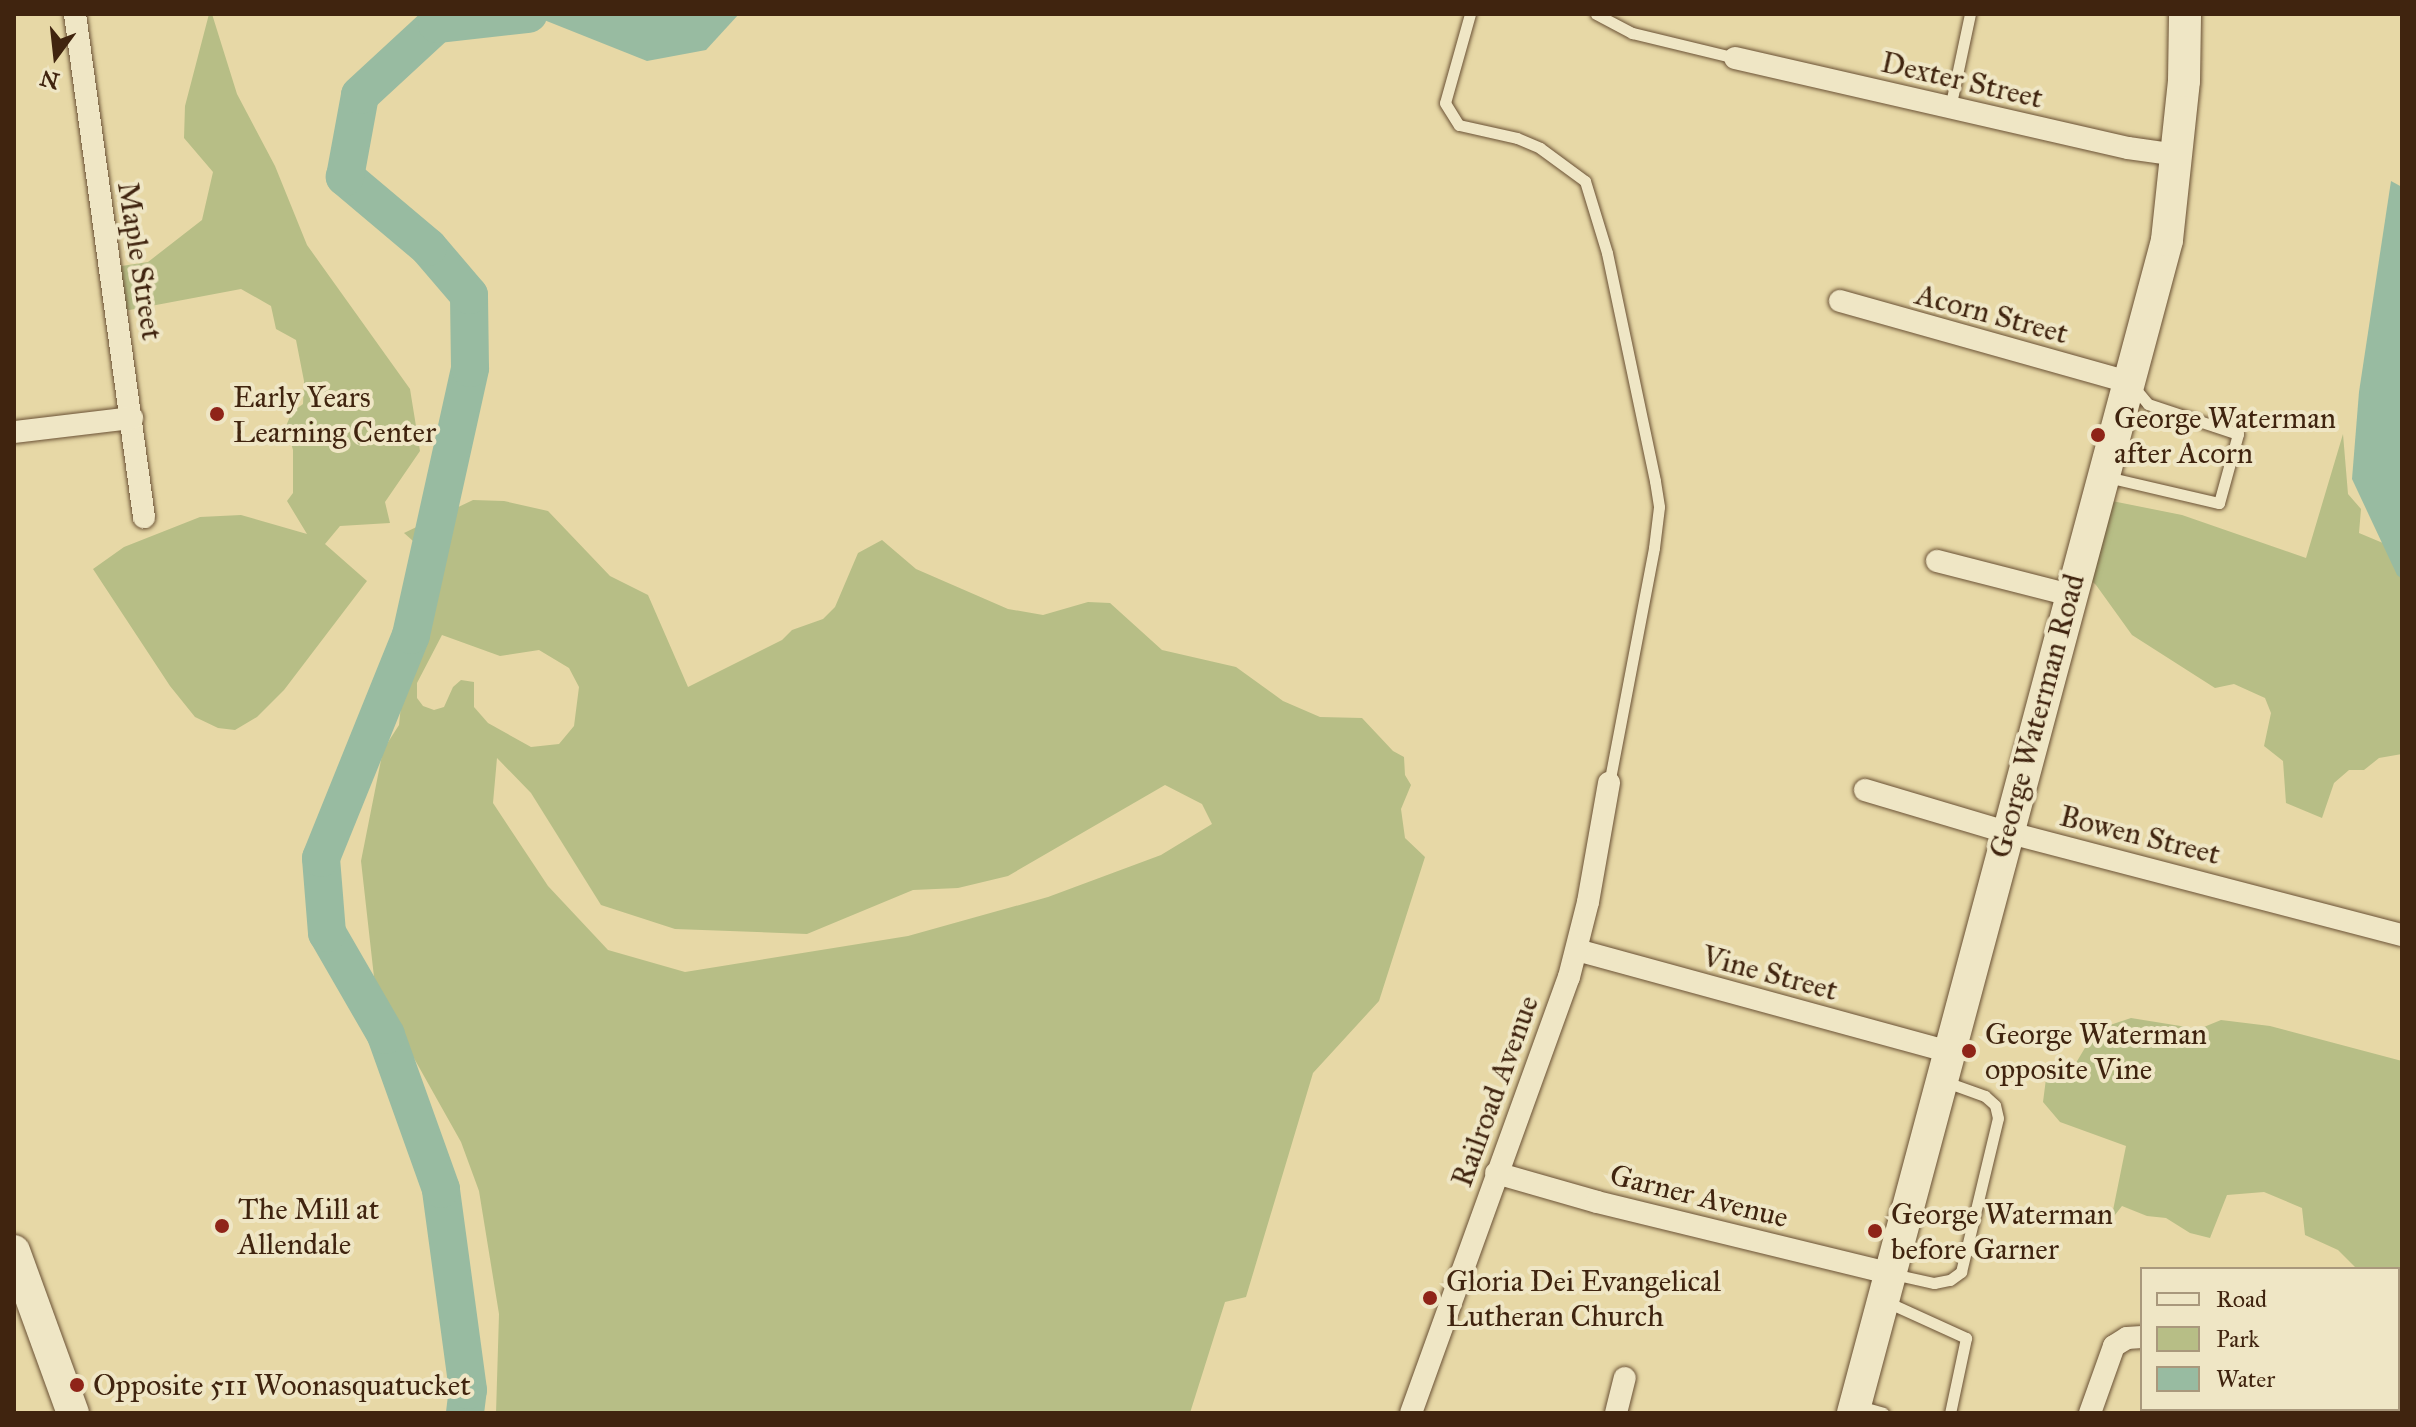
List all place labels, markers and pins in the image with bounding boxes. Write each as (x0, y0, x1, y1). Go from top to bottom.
place label: Early Years Learning Center (233, 379, 436, 450)
place label: George Waterman after Acorn (2114, 400, 2336, 470)
marker: Early Years Learning Center (208, 405, 226, 423)
marker: George Waterman after Acorn (2089, 426, 2107, 444)
place label: George Waterman opposite Vine (1985, 1016, 2207, 1086)
marker: George Waterman opposite Vine (1960, 1042, 1978, 1060)
place label: The Mill at Allendale (238, 1191, 379, 1262)
place label: George Waterman before Garner (1891, 1196, 2113, 1266)
marker: The Mill at Allendale (213, 1217, 231, 1235)
marker: George Waterman before Garner (1866, 1222, 1884, 1240)
place label: Gloria Dei Evangelical Lutheran Church (1446, 1263, 1721, 1334)
marker: Gloria Dei Evangelical Lutheran Church (1421, 1289, 1439, 1307)
place label: Opposite 511 Woonasquatucket (93, 1367, 471, 1403)
marker: Opposite 511 Woonasquatucket (68, 1376, 86, 1394)

